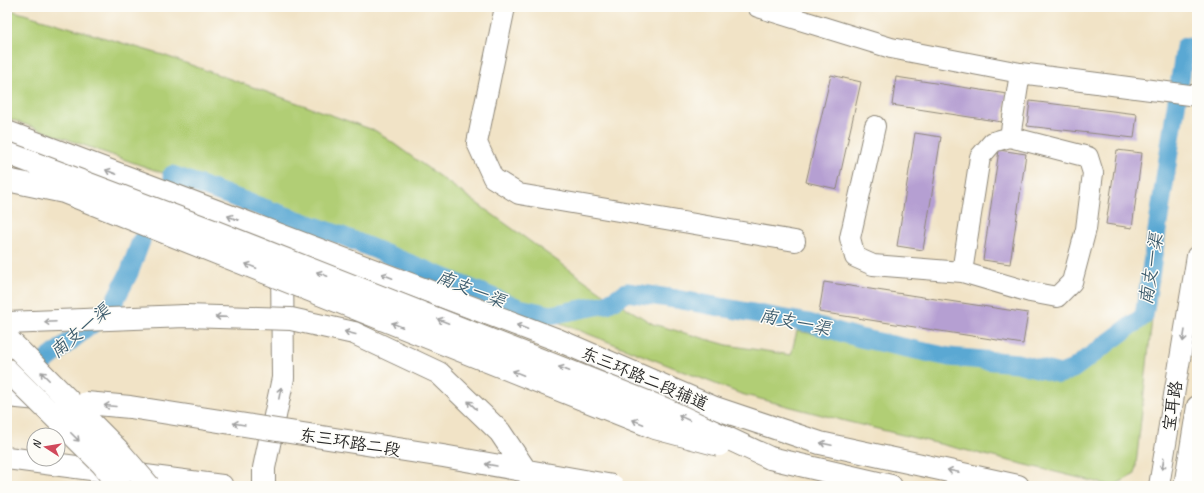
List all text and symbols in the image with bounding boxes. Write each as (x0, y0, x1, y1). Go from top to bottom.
one-way arrow (106, 168, 118, 176)
one-way arrow (227, 214, 239, 222)
water label: 南支一渠 (1135, 230, 1168, 306)
one-way arrow (245, 261, 257, 269)
water label: 南支一渠 (434, 265, 510, 313)
one-way arrow (316, 269, 328, 277)
one-way arrow (381, 272, 393, 280)
water label: 南支一渠 (45, 298, 116, 363)
water label: 南支一渠 (757, 304, 834, 341)
one-way arrow (215, 314, 228, 321)
one-way arrow (437, 317, 449, 325)
one-way arrow (44, 319, 57, 326)
one-way arrow (392, 320, 404, 328)
one-way arrow (515, 323, 528, 330)
one-way arrow (344, 328, 357, 336)
one-way arrow (1180, 329, 1188, 342)
street label: 东三环路二段辅道 (578, 342, 712, 415)
one-way arrow (558, 365, 570, 372)
one-way arrow (512, 369, 524, 377)
one-way arrow (41, 371, 50, 381)
street label: 宝耳路 (1158, 379, 1187, 433)
one-way arrow (276, 386, 284, 399)
one-way arrow (467, 400, 477, 410)
one-way arrow (104, 402, 117, 409)
one-way arrow (679, 414, 691, 421)
one-way arrow (633, 417, 645, 425)
one-way arrow (233, 420, 246, 428)
street label: 东三环路二段 (298, 424, 402, 461)
north arrow (26, 427, 66, 467)
one-way arrow (70, 432, 79, 442)
text: N (29, 438, 44, 450)
one-way arrow (820, 439, 833, 447)
one-way arrow (1159, 457, 1167, 470)
one-way arrow (485, 460, 498, 468)
one-way arrow (947, 466, 960, 474)

